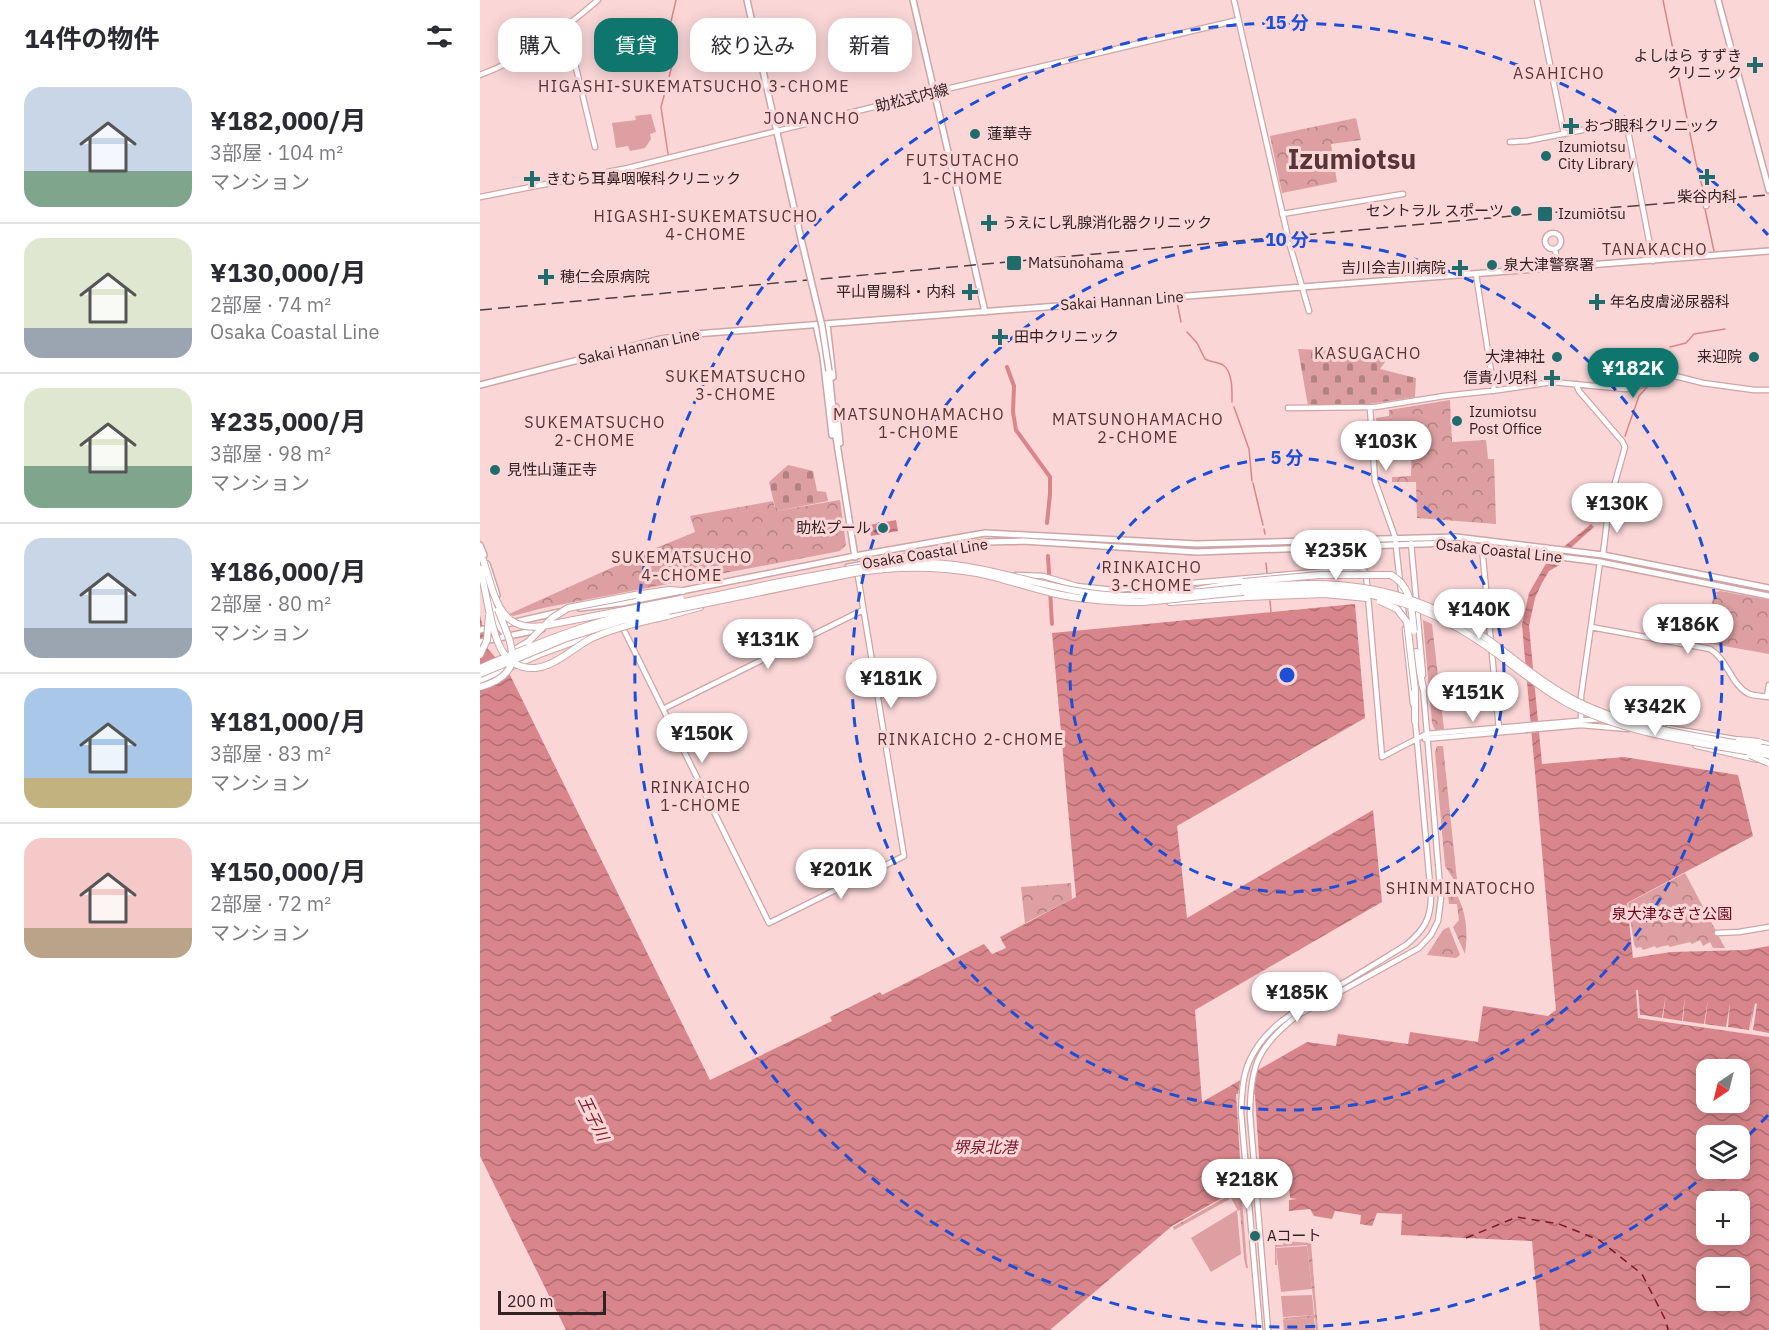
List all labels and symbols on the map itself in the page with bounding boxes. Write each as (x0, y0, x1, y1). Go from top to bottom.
text: 15 分 (1265, 11, 1309, 34)
place label: よしはら すずき クリニック (1633, 46, 1742, 82)
marker: よしはら すずき クリニック (1746, 56, 1764, 74)
district label: ASAHICHO (1513, 63, 1605, 83)
district label: HIGASHI-SUKEMATSUCHO 3-CHOME (538, 76, 850, 96)
street label: 助松式内線 (873, 79, 951, 116)
district label: JONANCHO (764, 108, 860, 128)
place label: おづ眼科クリニック (1584, 116, 1719, 135)
marker: おづ眼科クリニック (1562, 117, 1580, 135)
place label: 蓮華寺 (987, 124, 1032, 143)
marker: 蓮華寺 (968, 127, 982, 141)
place label: Izumiotsu City Library (1558, 137, 1634, 173)
district label: Izumiotsu (1288, 141, 1416, 176)
marker: Izumiotsu City Library (1539, 149, 1553, 163)
district label: FUTSUTACHO 1-CHOME (906, 150, 1020, 188)
marker: 柴谷内科 (1698, 168, 1716, 186)
place label: きむら耳鼻咽喉科クリニック (546, 169, 741, 188)
marker: きむら耳鼻咽喉科クリニック (523, 170, 541, 188)
place label: 柴谷内科 (1677, 187, 1737, 206)
place label: セントラル スポーツ (1366, 201, 1504, 220)
marker: セントラル スポーツ (1509, 204, 1523, 218)
place label: Izumiōtsu (1558, 204, 1626, 223)
marker: Izumiōtsu (1536, 205, 1554, 223)
district label: HIGASHI-SUKEMATSUCHO 4-CHOME (593, 206, 819, 244)
place label: うえにし乳腺消化器クリニック (1002, 213, 1212, 232)
marker: うえにし乳腺消化器クリニック (980, 214, 998, 232)
text: 10 分 (1265, 228, 1309, 251)
district label: TANAKACHO (1602, 239, 1708, 259)
place label: Matsunohama (1028, 253, 1124, 272)
marker: Matsunohama (1005, 254, 1023, 272)
place label: 泉大津警察署 (1504, 255, 1594, 274)
place label: 吉川会吉川病院 (1341, 258, 1446, 277)
marker: 泉大津警察署 (1485, 258, 1499, 272)
marker: 吉川会吉川病院 (1451, 259, 1469, 277)
place label: 穂仁会原病院 (560, 267, 650, 286)
marker: 穂仁会原病院 (537, 268, 555, 286)
place label: 平山胃腸科・内科 (836, 282, 956, 301)
marker: 平山胃腸科・内科 (961, 283, 979, 301)
street label: Sakai Hannan Line (1060, 287, 1184, 314)
place label: 年名皮膚泌尿器科 (1610, 292, 1730, 311)
marker: 年名皮膚泌尿器科 (1588, 293, 1606, 311)
street label: Sakai Hannan Line (576, 324, 701, 369)
place label: 田中クリニック (1014, 327, 1119, 346)
marker: 田中クリニック (991, 328, 1009, 346)
district label: KASUGACHO (1314, 343, 1422, 363)
place label: 大津神社 (1485, 347, 1545, 366)
place label: 来迎院 (1697, 347, 1742, 366)
pin: ¥182K (1591, 348, 1675, 399)
marker: 大津神社 (1550, 350, 1564, 364)
marker: 来迎院 (1747, 350, 1761, 364)
district label: SUKEMATSUCHO 3-CHOME (665, 366, 807, 404)
place label: 信貴小児科 (1463, 368, 1538, 387)
marker: 信貴小児科 (1543, 369, 1561, 387)
place label: Izumiotsu Post Office (1469, 402, 1542, 438)
district label: MATSUNOHAMACHO 1-CHOME (833, 404, 1005, 442)
district label: MATSUNOHAMACHO 2-CHOME (1052, 409, 1224, 447)
district label: SUKEMATSUCHO 2-CHOME (524, 412, 666, 450)
marker: Izumiotsu Post Office (1450, 414, 1464, 428)
pin: ¥103K (1344, 421, 1428, 472)
text: 5 分 (1270, 446, 1304, 469)
place label: 見性山蓮正寺 (507, 460, 597, 479)
marker: 見性山蓮正寺 (488, 463, 502, 477)
pin: ¥130K (1575, 483, 1659, 534)
place label: 助松プール (796, 518, 871, 537)
marker: 助松プール (876, 521, 890, 535)
pin: ¥235K (1294, 530, 1378, 581)
street label: Osaka Coastal Line (861, 534, 989, 573)
street label: Osaka Coastal Line (1435, 534, 1563, 567)
district label: SUKEMATSUCHO 4-CHOME (611, 547, 753, 585)
district label: RINKAICHO 3-CHOME (1102, 557, 1202, 595)
pin: ¥140K (1437, 589, 1521, 640)
pin: ¥186K (1646, 604, 1730, 655)
pin: ¥131K (726, 619, 810, 670)
pin: ¥181K (849, 658, 933, 709)
centre of rings (1277, 665, 1297, 685)
pin: ¥151K (1431, 672, 1515, 723)
pin: ¥342K (1613, 686, 1697, 737)
pin: ¥150K (660, 713, 744, 764)
district label: RINKAICHO 2-CHOME (877, 729, 1065, 749)
district label: RINKAICHO 1-CHOME (651, 777, 751, 815)
pin: ¥201K (799, 849, 883, 900)
district label: SHINMINATOCHO (1386, 878, 1536, 898)
park label: 泉大津なぎさ公園 (1612, 904, 1732, 923)
pin: ¥185K (1255, 972, 1339, 1023)
north arrow (1696, 1059, 1750, 1113)
water label: 王子川 (574, 1092, 614, 1146)
water label: 堺泉北港 (953, 1137, 1019, 1157)
pin: ¥218K (1205, 1159, 1289, 1210)
place label: Aコート (1267, 1226, 1322, 1245)
marker: Aコート (1248, 1229, 1262, 1243)
scale bar (498, 1288, 606, 1316)

